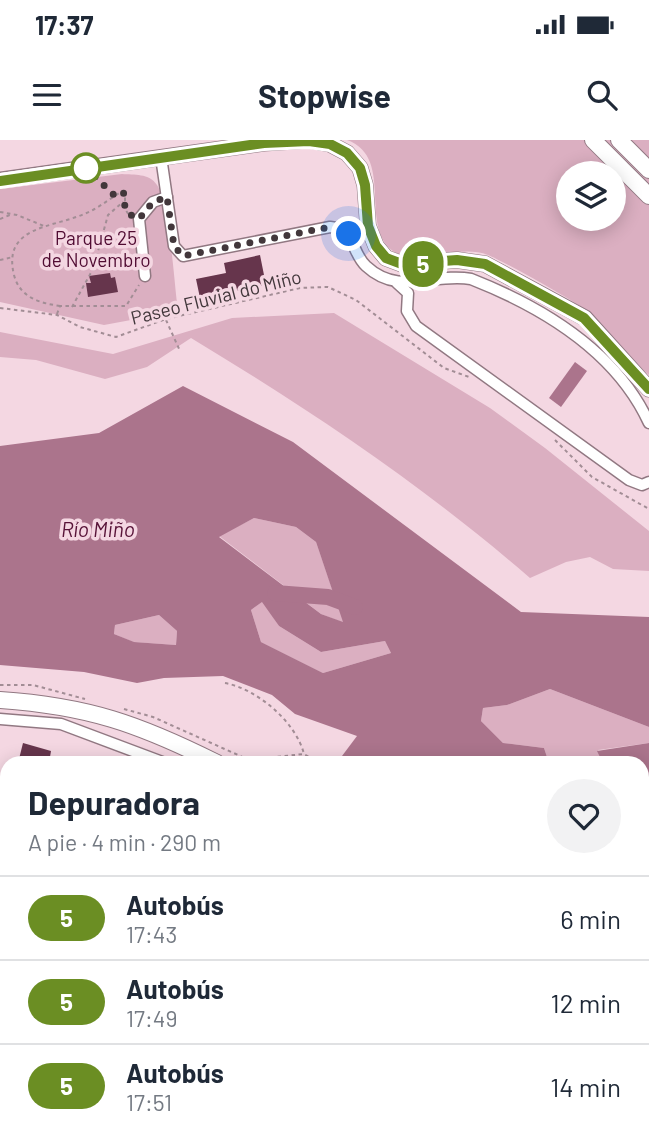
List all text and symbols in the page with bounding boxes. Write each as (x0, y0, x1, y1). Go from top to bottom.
text: 17:37 (35, 9, 94, 40)
icon: menu (28, 76, 66, 114)
text: Stopwise (258, 76, 391, 114)
icon: search (583, 76, 621, 114)
unlabelled marker (71, 153, 101, 183)
map controls (556, 161, 626, 231)
button: layers (556, 161, 626, 231)
your location (331, 216, 366, 251)
park label: Parque 25 de Novembro (41, 226, 151, 271)
line badge: 5 (400, 241, 446, 287)
text: 5 (417, 249, 429, 278)
street label: Paseo Fluvial do Miño (128, 264, 304, 329)
water label: Río Miño (61, 516, 135, 541)
button: heart (547, 779, 621, 853)
text: Depuradora (28, 782, 200, 822)
text: A pie · 4 min · 290 m (28, 828, 221, 856)
text: Autobús (126, 889, 224, 920)
text: 5 (60, 903, 73, 932)
text: 6 min (560, 903, 621, 934)
text: 17:43 (126, 920, 177, 948)
text: Autobús (126, 973, 224, 1004)
text: 5 (60, 987, 73, 1016)
text: 12 min (551, 987, 621, 1018)
text: 17:49 (126, 1004, 177, 1032)
text: Autobús (126, 1057, 224, 1088)
text: 5 (60, 1071, 73, 1100)
text: 14 min (550, 1071, 621, 1102)
text: 17:51 (126, 1088, 172, 1116)

